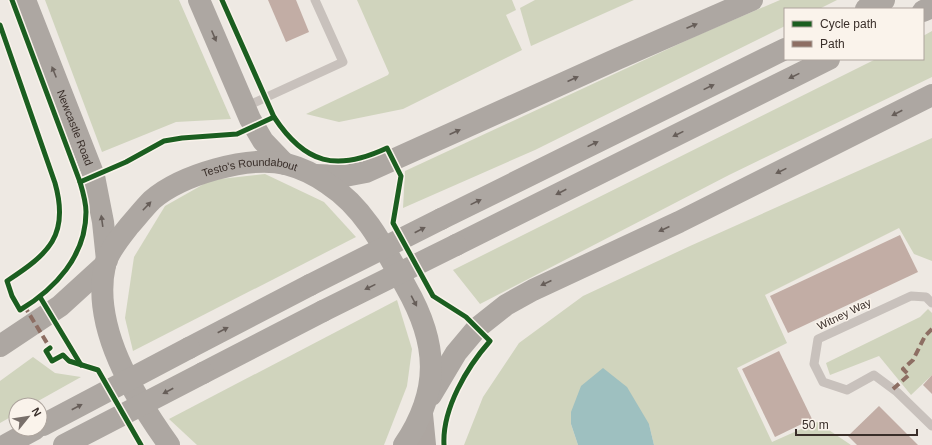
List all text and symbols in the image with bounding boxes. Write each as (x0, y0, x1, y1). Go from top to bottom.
legend (784, 8, 924, 60)
text: Cycle path (820, 17, 877, 31)
one-way arrow (687, 23, 698, 29)
one-way arrow (212, 30, 218, 42)
text: Path (820, 37, 845, 51)
one-way arrow (50, 65, 56, 77)
one-way arrow (788, 73, 800, 80)
one-way arrow (568, 76, 579, 82)
one-way arrow (703, 84, 715, 90)
street label: Newcastle Road (55, 88, 95, 167)
one-way arrow (892, 110, 903, 116)
one-way arrow (449, 129, 460, 135)
one-way arrow (672, 131, 683, 137)
one-way arrow (587, 141, 598, 147)
street label: Testo's Roundabout (200, 156, 299, 179)
one-way arrow (775, 168, 787, 174)
one-way arrow (556, 189, 567, 195)
one-way arrow (470, 199, 482, 205)
one-way arrow (142, 201, 152, 211)
one-way arrow (99, 215, 105, 228)
one-way arrow (659, 226, 670, 232)
one-way arrow (414, 227, 426, 233)
one-way arrow (541, 280, 552, 286)
one-way arrow (365, 284, 376, 290)
one-way arrow (411, 295, 417, 307)
street label: Witney Way (815, 296, 873, 332)
one-way arrow (218, 326, 229, 333)
one-way arrow (162, 388, 174, 394)
north arrow (8, 397, 48, 437)
one-way arrow (71, 403, 83, 410)
text: N (29, 406, 44, 418)
scale bar (796, 411, 917, 437)
text: 50 m (802, 418, 829, 432)

